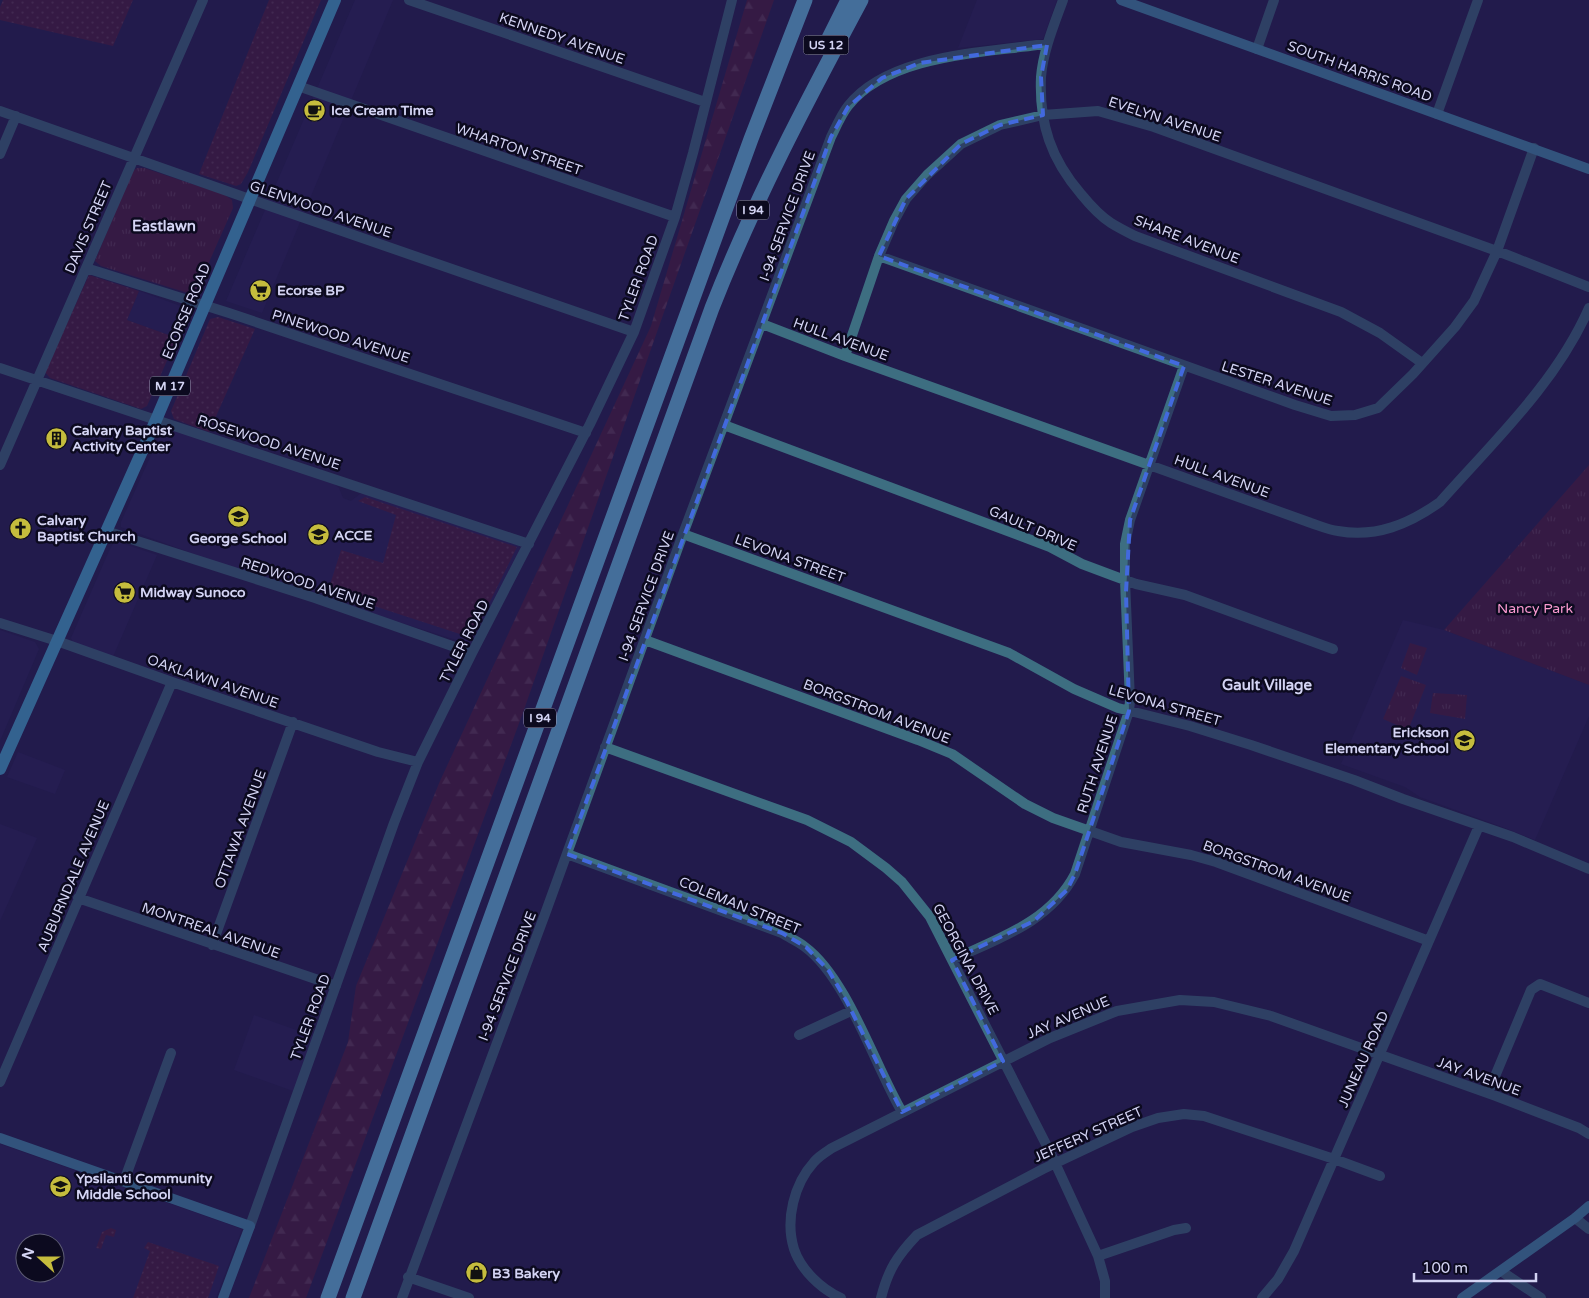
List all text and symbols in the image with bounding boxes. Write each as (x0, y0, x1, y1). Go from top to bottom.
street label: KENNEDY AVENUE (497, 9, 627, 68)
road number: US 12 (804, 36, 848, 54)
street label: SOUTH HARRIS ROAD (1285, 37, 1434, 106)
street label: EVELYN AVENUE (1106, 93, 1223, 146)
cafe icon: Ice Cream Time (303, 98, 327, 122)
place label: Ice Cream Time (331, 102, 434, 119)
street label: WHARTON STREET (453, 120, 585, 179)
street label: I-94 SERVICE DRIVE (756, 149, 819, 284)
street label: GLENWOOD AVENUE (248, 177, 394, 242)
street label: DAVIS STREET (61, 178, 116, 276)
road number: I 94 (737, 200, 769, 220)
street label: SHARE AVENUE (1132, 212, 1242, 267)
district label: Eastlawn (132, 217, 196, 235)
street label: TYLER ROAD (615, 233, 662, 324)
street label: ECORSE ROAD (159, 261, 214, 362)
supermarket icon: Ecorse BP (249, 278, 273, 302)
place label: Ecorse BP (277, 282, 345, 299)
street label: PINEWOOD AVENUE (270, 306, 412, 367)
street label: HULL AVENUE (791, 314, 891, 365)
street label: LESTER AVENUE (1219, 358, 1334, 409)
road number: M 17 (150, 376, 190, 396)
street label: ROSEWOOD AVENUE (195, 411, 342, 474)
place label: Calvary Baptist Activity Center (72, 422, 173, 455)
building icon: Calvary Baptist Activity Center (44, 426, 68, 450)
street label: HULL AVENUE (1172, 451, 1272, 502)
street label: GAULT DRIVE (986, 502, 1079, 555)
school or university icon: George School (226, 504, 250, 528)
place label: Calvary Baptist Church (37, 512, 136, 545)
church icon: Calvary Baptist Church (9, 516, 33, 540)
school or university icon: ACCE (306, 523, 330, 547)
place label: ACCE (334, 527, 372, 544)
street label: I-94 SERVICE DRIVE (615, 529, 678, 664)
place label: George School (189, 530, 287, 547)
street label: LEVONA STREET (732, 531, 848, 586)
street label: REDWOOD AVENUE (239, 554, 377, 613)
supermarket icon: Midway Sunoco (112, 580, 136, 604)
place label: Midway Sunoco (140, 584, 246, 601)
street label: TYLER ROAD (436, 597, 493, 686)
park label: Nancy Park (1497, 600, 1573, 617)
street label: OAKLAWN AVENUE (145, 651, 281, 712)
street label: BORGSTROM AVENUE (801, 676, 953, 747)
district label: Gault Village (1222, 676, 1313, 695)
street label: LEVONA STREET (1107, 681, 1224, 730)
road number: I 94 (524, 708, 556, 728)
street label: RUTH AVENUE (1074, 713, 1121, 816)
place label: Erickson Elementary School (1325, 724, 1449, 757)
school or university icon: Erickson Elementary School (1453, 728, 1477, 752)
street label: OTTAWA AVENUE (211, 767, 270, 891)
street label: AUBURNDALE AVENUE (34, 798, 113, 955)
street label: BORGSTROM AVENUE (1201, 837, 1353, 906)
street label: COLEMAN STREET (677, 873, 804, 938)
street label: MONTREAL AVENUE (140, 899, 282, 962)
street label: GEORGINA DRIVE (929, 901, 1002, 1018)
street label: I-94 SERVICE DRIVE (475, 909, 540, 1043)
street label: TYLER ROAD (287, 972, 334, 1063)
street label: JAY AVENUE (1024, 992, 1112, 1042)
street label: JUNEAU ROAD (1335, 1008, 1392, 1110)
street label: JAY AVENUE (1435, 1053, 1523, 1100)
street label: JEFFERY STREET (1031, 1103, 1146, 1166)
place label: Ypsilanti Community Middle School (76, 1170, 213, 1203)
school or university icon: Ypsilanti Community Middle School (48, 1174, 72, 1198)
north arrow (15, 1233, 65, 1283)
text: N (18, 1245, 38, 1262)
scale bar (1414, 1250, 1536, 1282)
text: 100 m (1422, 1259, 1468, 1277)
shop icon: B3 Bakery (464, 1261, 488, 1285)
place label: B3 Bakery (492, 1265, 560, 1282)

